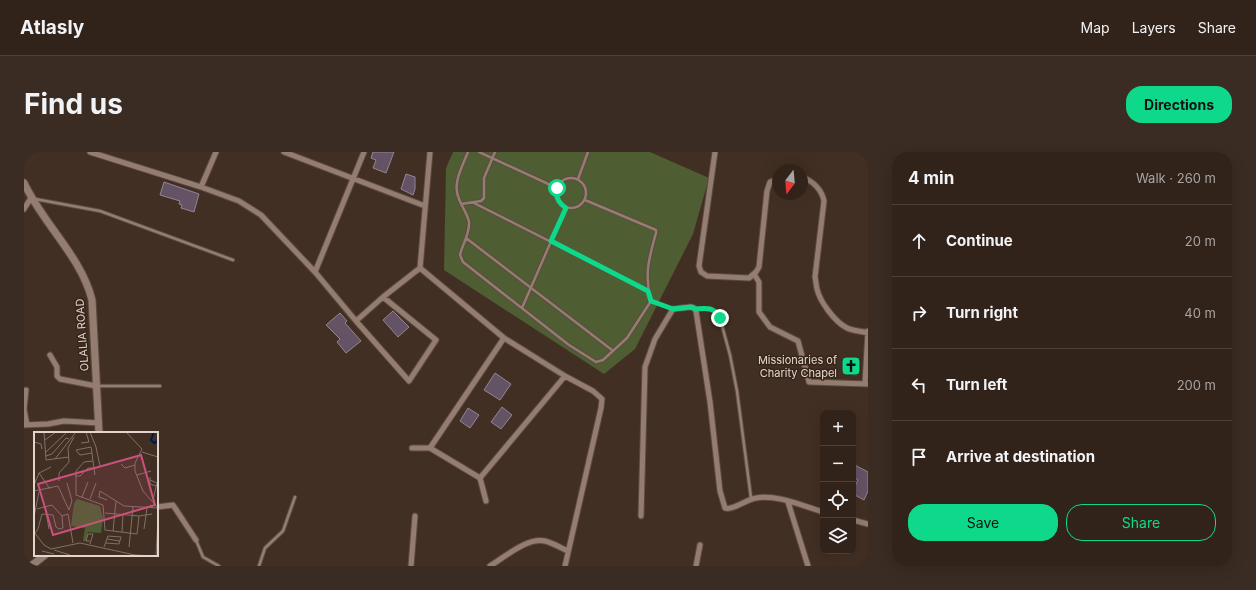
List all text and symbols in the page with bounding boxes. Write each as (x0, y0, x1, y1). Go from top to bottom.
text: Atlasly (20, 16, 84, 39)
text: Map (1081, 19, 1110, 36)
text: Layers (1132, 19, 1176, 36)
text: Share (1198, 19, 1236, 36)
button: Directions (1126, 86, 1232, 123)
text: Find us (24, 87, 123, 121)
north arrow (772, 164, 808, 200)
text: 4 min (908, 168, 954, 188)
text: Walk · 260 m (1136, 170, 1216, 186)
route start (548, 179, 566, 197)
icon: ahead (908, 230, 930, 252)
text: Continue (946, 231, 1013, 250)
text: 20 m (1185, 233, 1216, 249)
street label: OLALIA ROAD (72, 298, 92, 372)
icon: right (908, 302, 930, 324)
text: Turn right (946, 303, 1018, 322)
text: 40 m (1184, 305, 1216, 321)
route end (711, 309, 729, 327)
place label: Missionaries of Charity Chapel (758, 353, 837, 380)
church icon: Missionaries of Charity Chapel (840, 355, 862, 377)
icon: left (908, 374, 930, 396)
text: Turn left (946, 375, 1007, 394)
text: 200 m (1177, 377, 1216, 393)
map controls (820, 410, 856, 554)
button: + (820, 410, 856, 446)
inset map (34, 432, 158, 556)
button: − (820, 446, 856, 482)
icon: arrive (908, 446, 930, 468)
text: Arrive at destination (946, 447, 1095, 466)
button: locate (820, 482, 856, 518)
button: Save (908, 504, 1058, 541)
button: Share (1066, 504, 1216, 541)
button: layers (820, 518, 856, 554)

